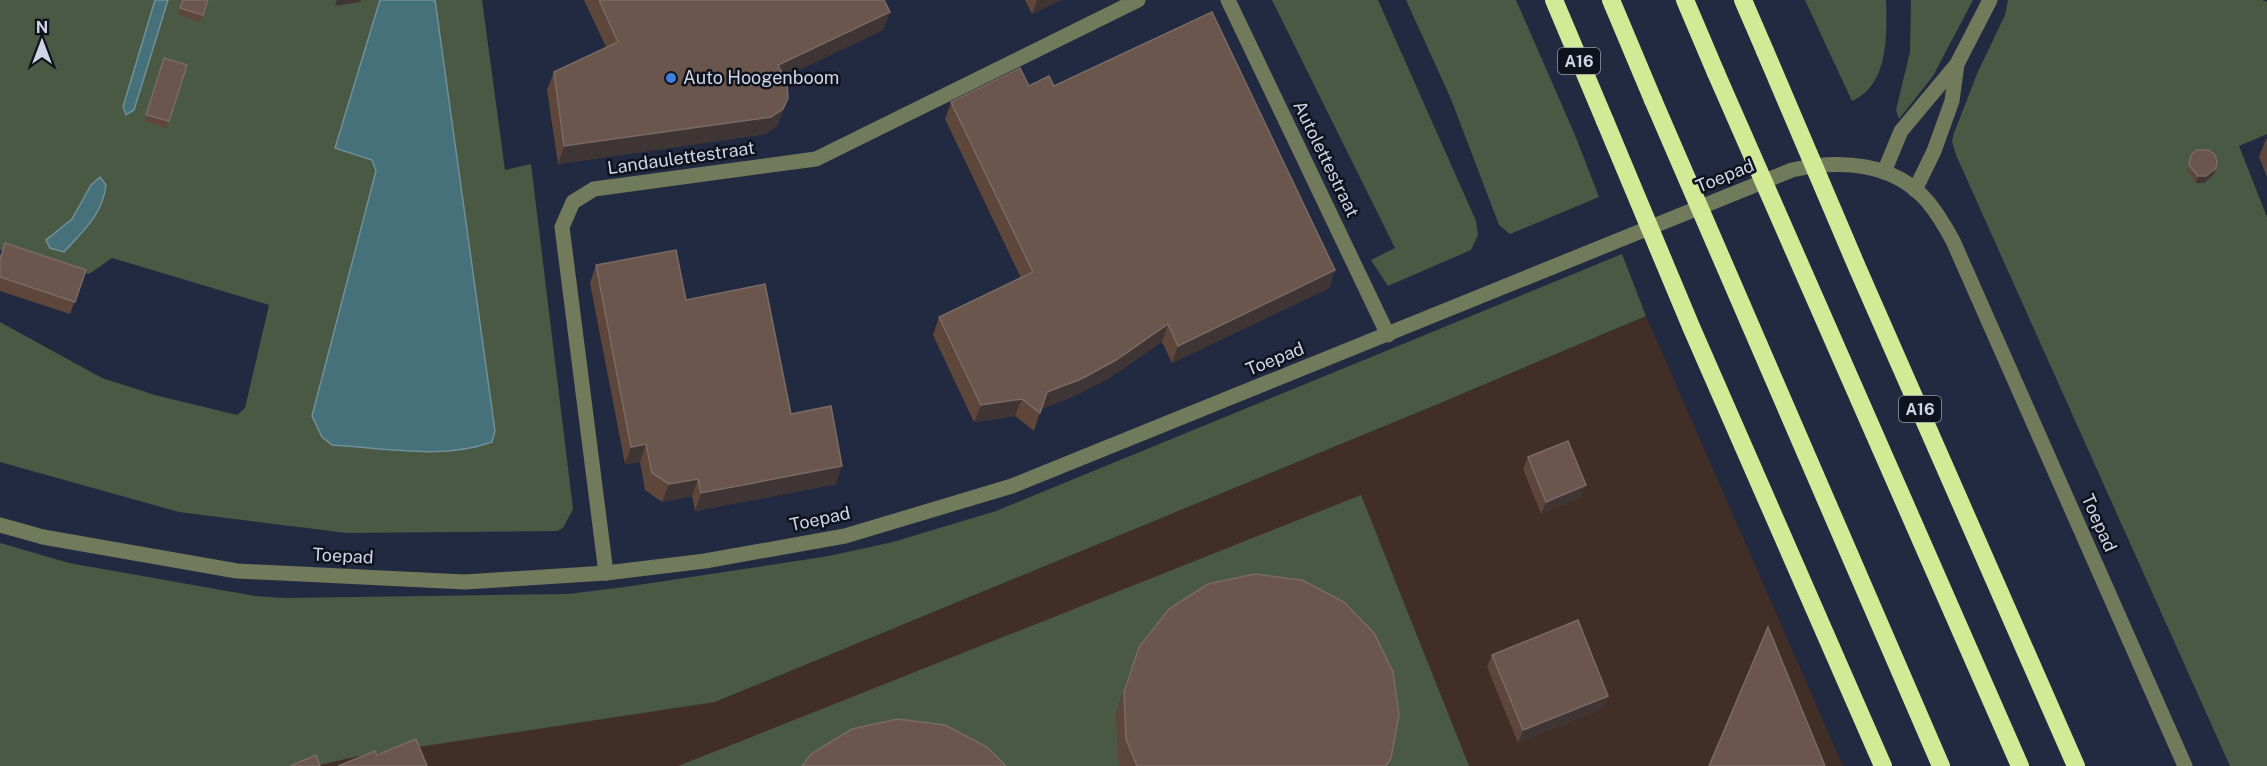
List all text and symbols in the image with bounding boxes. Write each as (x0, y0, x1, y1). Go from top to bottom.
north arrow (12, 12, 72, 72)
text: N (36, 18, 48, 37)
road number: A16 (1558, 48, 1600, 74)
place label: Auto Hoogenboom (683, 67, 839, 88)
marker: Auto Hoogenboom (664, 71, 678, 85)
street label: Autolettestraat (1289, 97, 1364, 220)
street label: Landaulettestraat (606, 137, 756, 178)
street label: Toepad (1693, 154, 1757, 197)
street label: Toepad (1243, 337, 1307, 380)
road number: A16 (1899, 396, 1941, 422)
street label: Toepad (2077, 491, 2121, 555)
street label: Toepad (788, 502, 852, 535)
street label: Toepad (312, 543, 374, 568)

